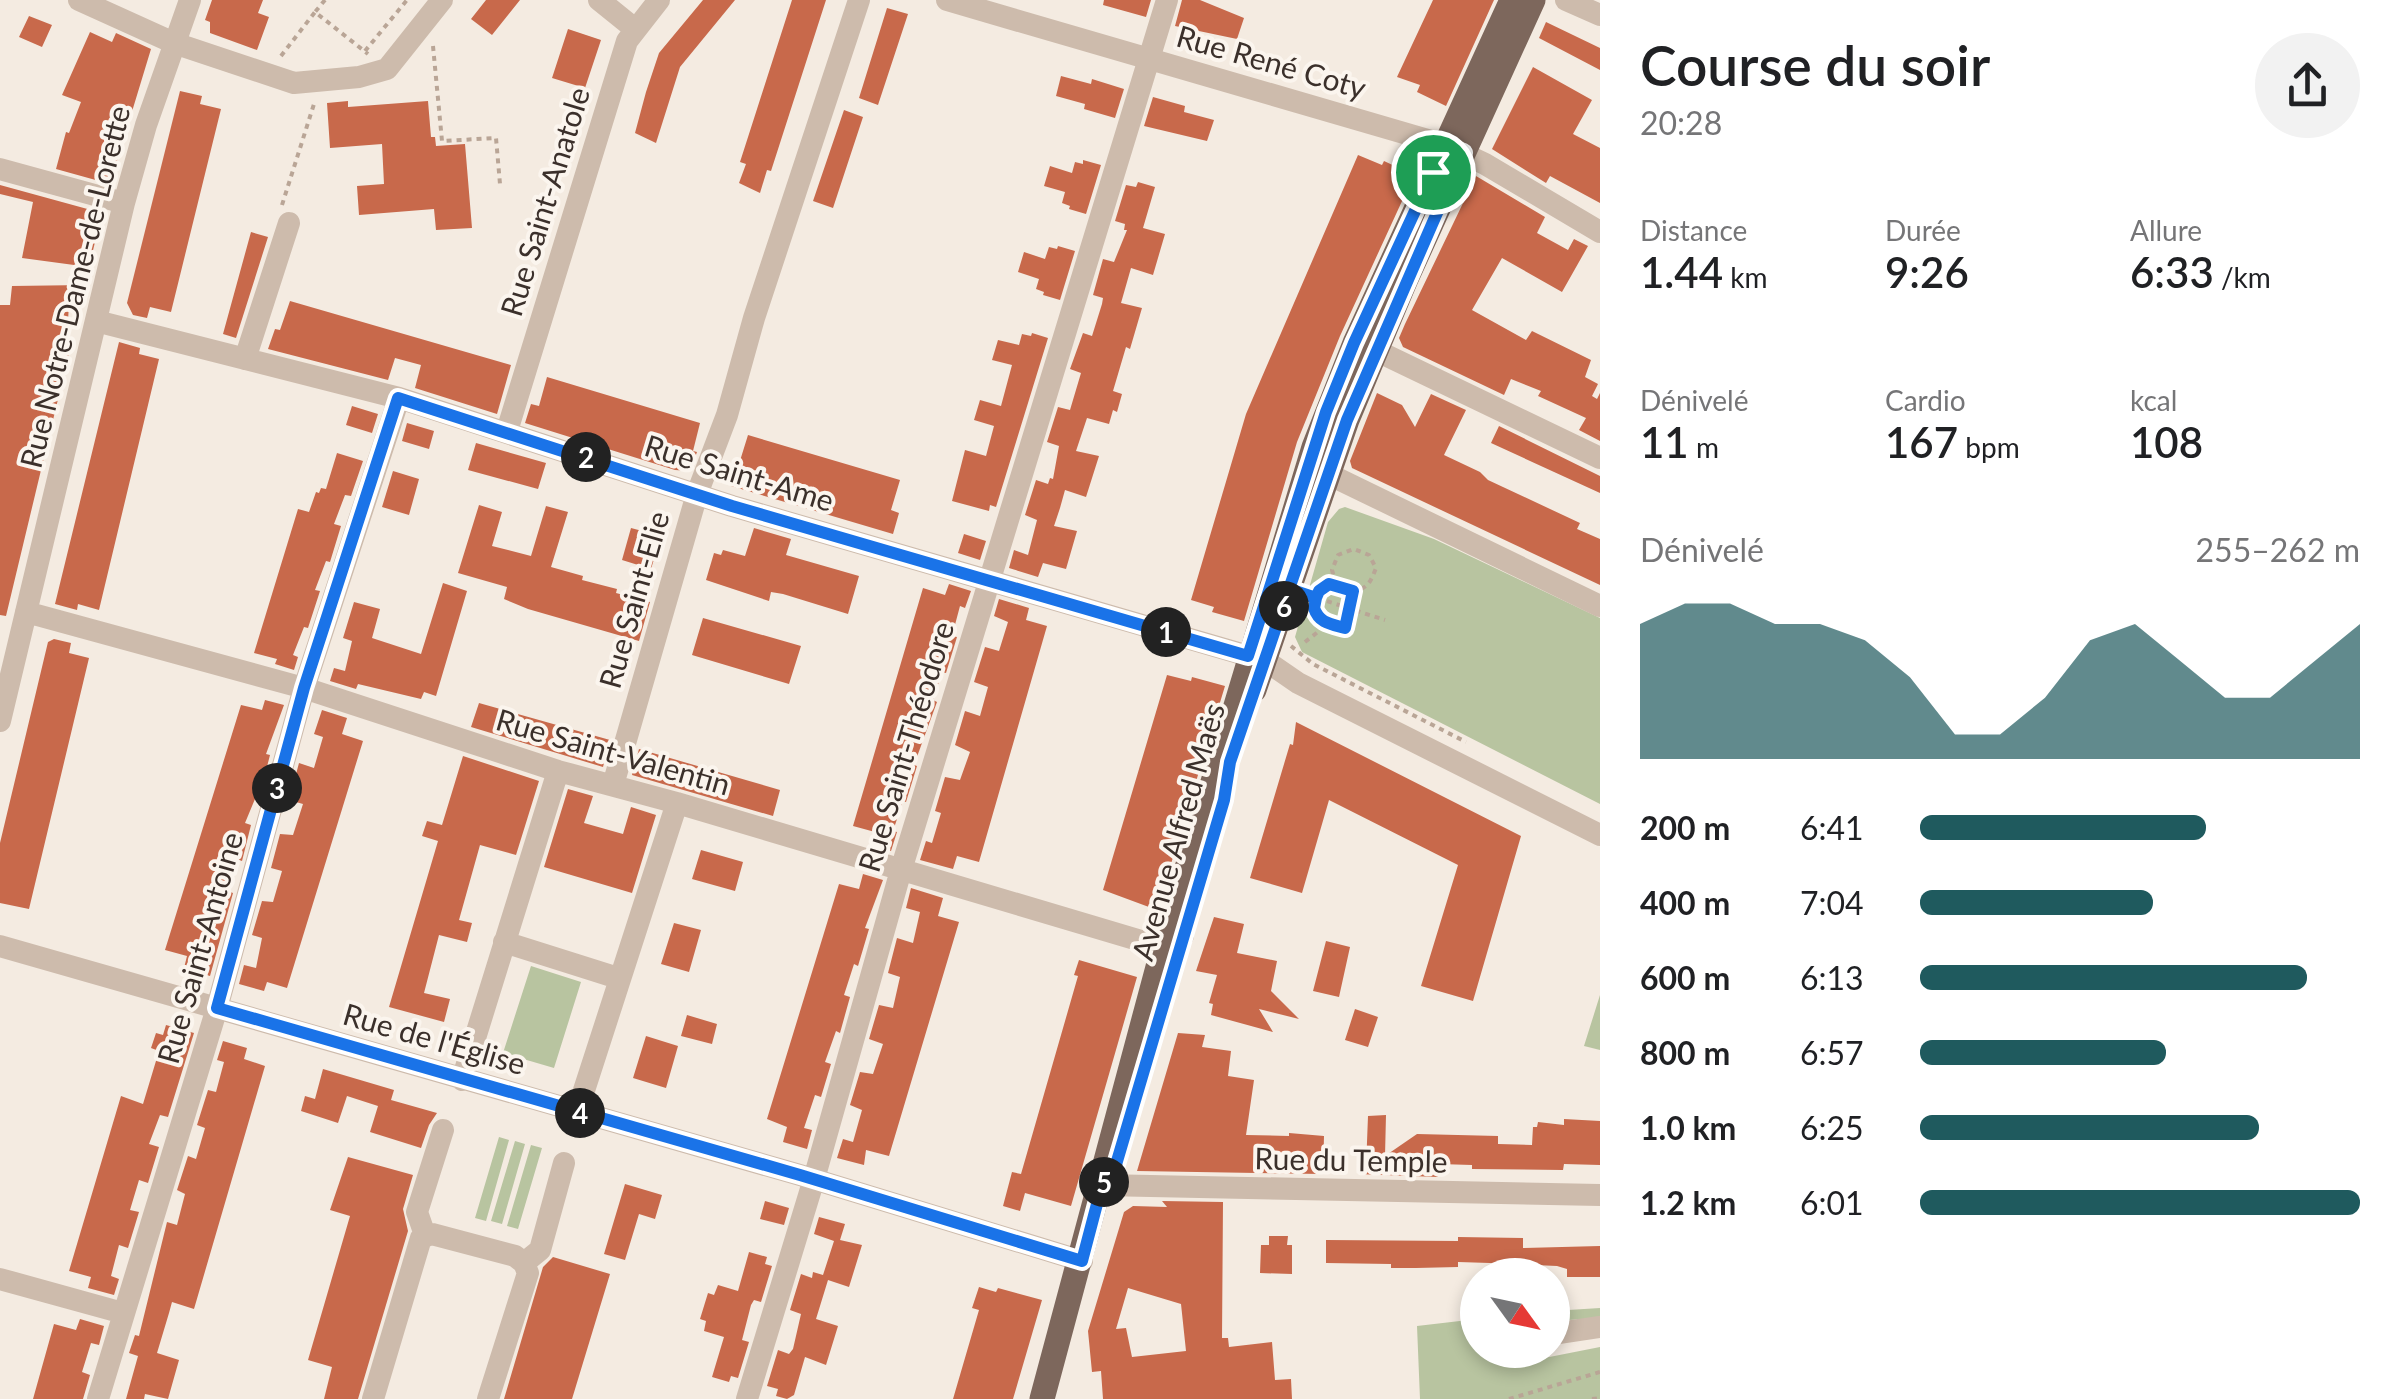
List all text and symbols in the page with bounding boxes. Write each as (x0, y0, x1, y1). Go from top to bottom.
street label: Rue René Coty (1173, 17, 1371, 105)
text: Course du soir (1640, 32, 1990, 98)
button: share (2255, 33, 2360, 138)
street label: Rue Saint-Anatole (492, 83, 596, 320)
street label: Rue Notre-Dame-de-Lorette (12, 102, 137, 471)
text: 20:28 (1640, 103, 1722, 142)
pin (1391, 130, 1476, 215)
icon: arrive (1406, 145, 1461, 200)
text: Distance (1640, 213, 1747, 247)
text: Durée (1885, 213, 1961, 247)
text: Allure (2130, 213, 2202, 247)
text: 1.44 (1640, 247, 1723, 297)
text: 9:26 (1885, 247, 1969, 297)
text: 6:33 (2130, 247, 2214, 297)
text: km (1723, 260, 1767, 294)
text: /km (2214, 260, 2271, 294)
text: Dénivelé (1640, 383, 1748, 417)
text: Cardio (1885, 383, 1966, 417)
text: kcal (2130, 383, 2177, 417)
text: 11 (1640, 417, 1689, 467)
text: 167 (1885, 417, 1958, 467)
text: 108 (2130, 417, 2203, 467)
street label: Rue Saint-Ame (641, 426, 838, 518)
text: m (1689, 430, 1719, 464)
text: bpm (1958, 430, 2020, 464)
pin: 2 (561, 432, 611, 482)
text: 2 (578, 440, 594, 474)
street label: Rue Saint-Elie (591, 507, 676, 692)
text: Dénivelé (1640, 530, 1764, 569)
text: 255–262 m (2196, 530, 2360, 569)
pin: 6 (1259, 581, 1309, 631)
text: 6 (1276, 589, 1292, 623)
pin: 1 (1141, 607, 1191, 657)
text: 1 (1158, 615, 1174, 649)
street label: Rue Saint-Théodore (850, 617, 960, 876)
street label: Avenue Alfred Maës (1123, 699, 1231, 964)
street label: Rue Saint-Valentin (492, 700, 735, 802)
pin: 3 (252, 763, 302, 813)
text: 3 (269, 771, 285, 805)
text: 200 m (1640, 808, 1730, 847)
text: 6:41 (1800, 808, 1864, 847)
street label: Rue Saint-Antoine (149, 827, 249, 1067)
text: 400 m (1640, 883, 1730, 922)
text: 7:04 (1800, 883, 1864, 922)
text: 600 m (1640, 958, 1730, 997)
text: 6:13 (1800, 958, 1864, 997)
street label: Rue de l'Église (339, 995, 530, 1081)
text: 800 m (1640, 1033, 1730, 1072)
text: 6:57 (1800, 1033, 1864, 1072)
pin: 4 (555, 1088, 605, 1138)
text: 4 (572, 1096, 588, 1130)
text: 1.0 km (1640, 1108, 1736, 1147)
text: 6:25 (1800, 1108, 1864, 1147)
street label: Rue du Temple (1254, 1139, 1448, 1179)
pin: 5 (1079, 1157, 1129, 1207)
text: 5 (1096, 1165, 1112, 1199)
text: 1.2 km (1640, 1183, 1736, 1222)
text: 6:01 (1800, 1183, 1864, 1222)
north arrow (1460, 1258, 1570, 1368)
map controls (1460, 1258, 1570, 1368)

